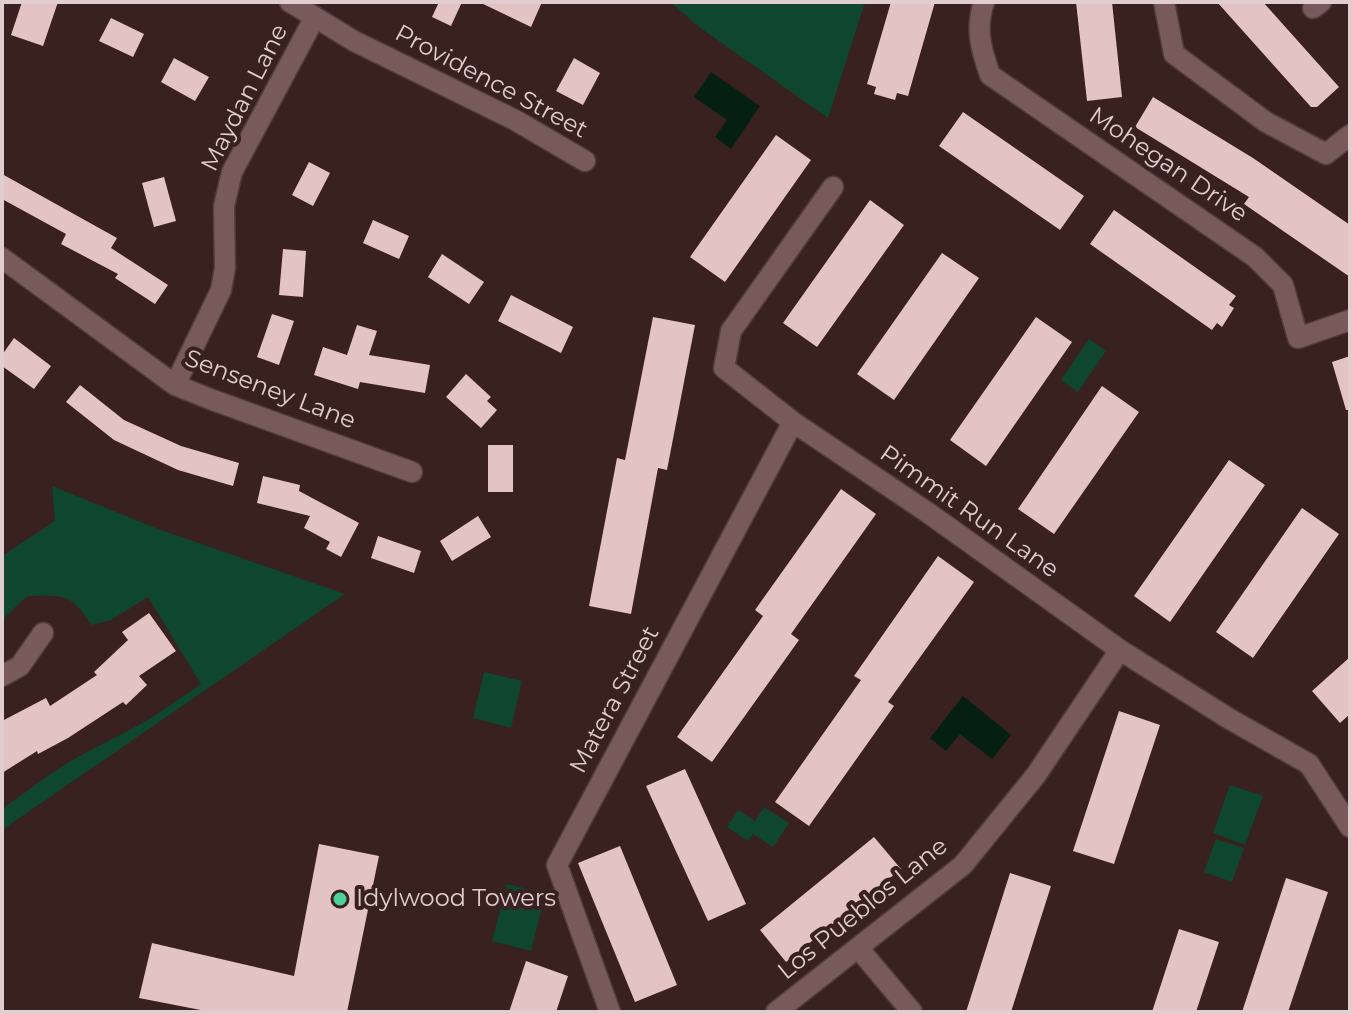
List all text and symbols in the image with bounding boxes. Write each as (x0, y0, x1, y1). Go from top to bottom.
street label: Providence Street (390, 19, 592, 145)
street label: Maydan Lane (196, 20, 294, 176)
street label: Mohegan Drive (1083, 101, 1253, 229)
street label: Senseney Lane (181, 344, 359, 436)
street label: Pimmit Run Lane (874, 439, 1064, 585)
street label: Matera Street (564, 621, 666, 779)
street label: Los Pueblos Lane (772, 832, 954, 986)
place label: Idylwood Towers (356, 885, 556, 913)
marker: Idylwood Towers (331, 890, 349, 908)

